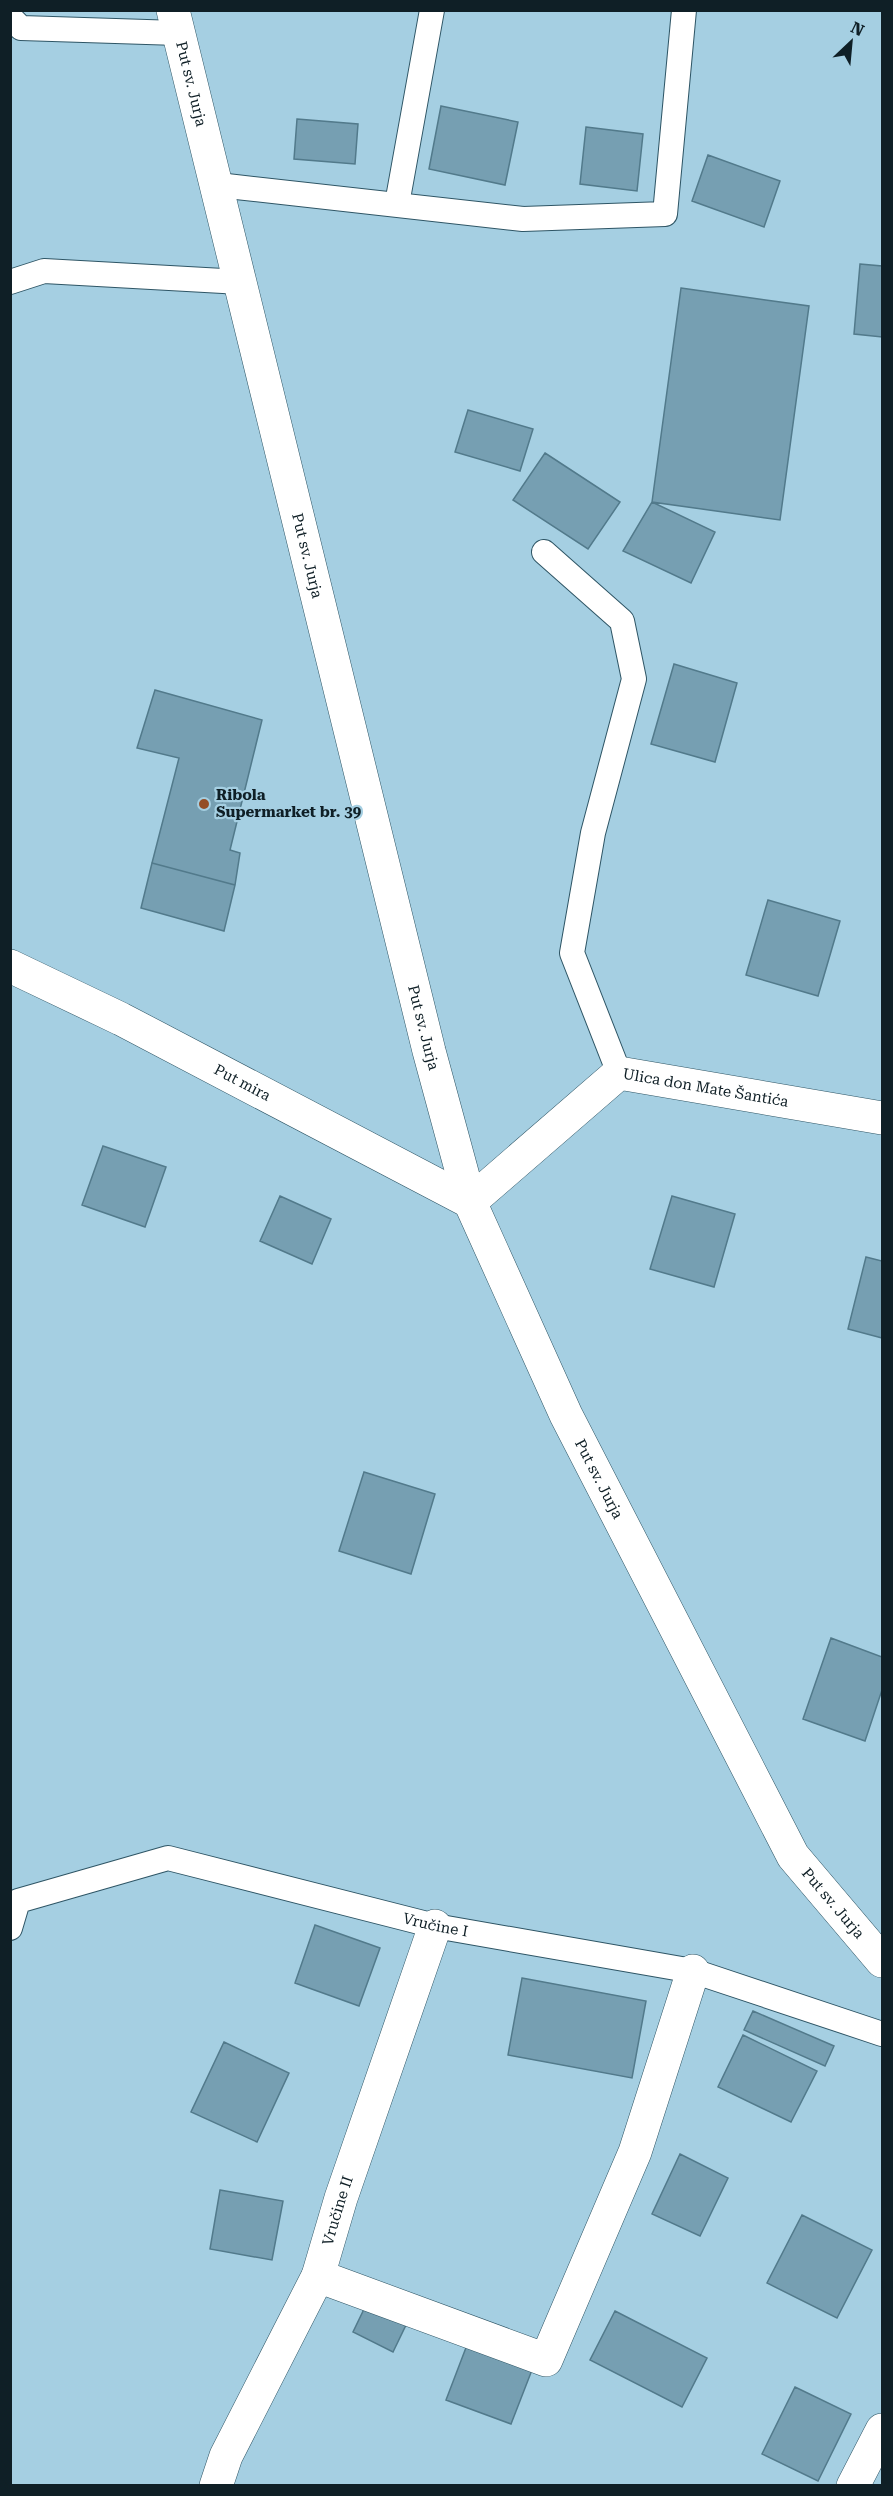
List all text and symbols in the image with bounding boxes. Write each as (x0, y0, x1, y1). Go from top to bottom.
north arrow (821, 12, 881, 72)
text: N (848, 18, 867, 40)
street label: Put sv. Jurja (172, 39, 210, 128)
street label: Put sv. Jurja (288, 511, 326, 600)
place label: Ribola Supermarket br. 39 (216, 786, 362, 821)
marker: Ribola Supermarket br. 39 (197, 797, 211, 811)
street label: Put sv. Jurja (404, 983, 443, 1072)
street label: Put mira (211, 1060, 274, 1105)
street label: Ulica don Mate Šantića (621, 1065, 790, 1111)
street label: Put sv. Jurja (571, 1436, 627, 1522)
street label: Put sv. Jurja (798, 1864, 868, 1942)
street label: Vručine I (401, 1909, 469, 1941)
street label: Vručine II (319, 2174, 357, 2248)

